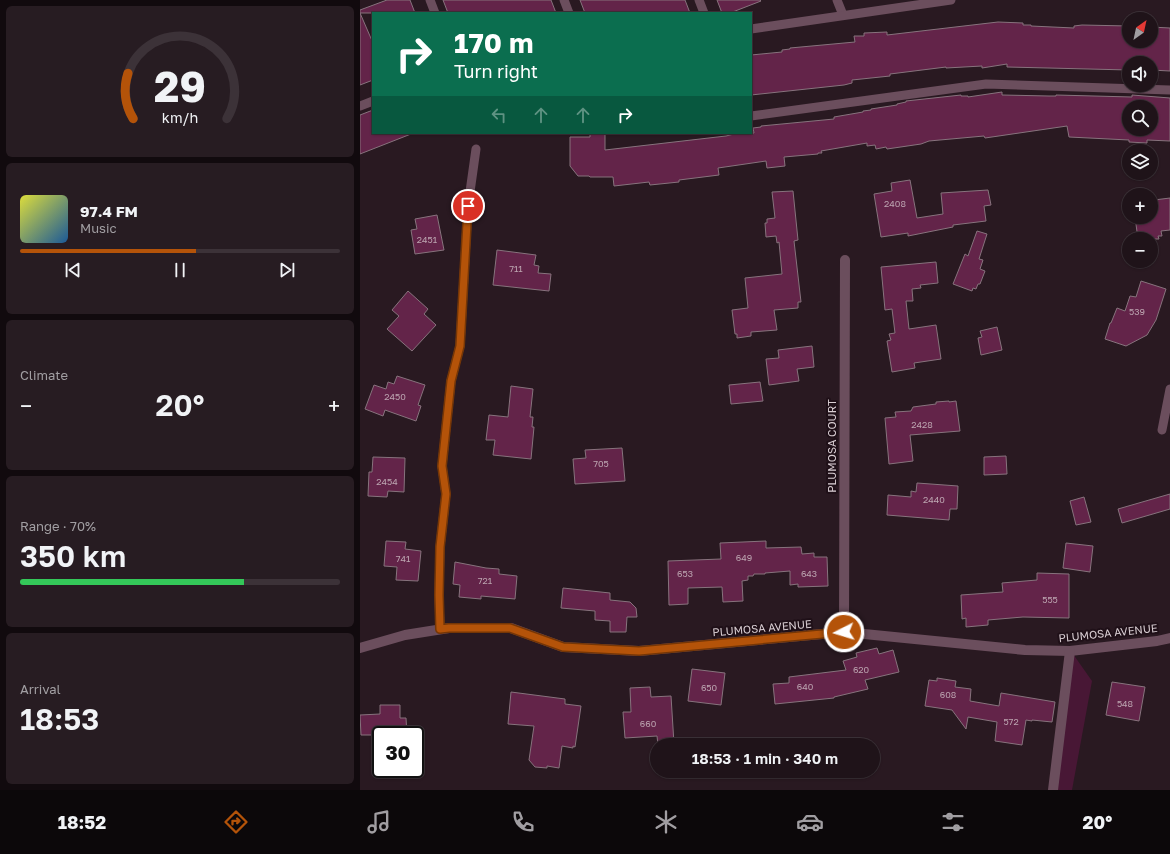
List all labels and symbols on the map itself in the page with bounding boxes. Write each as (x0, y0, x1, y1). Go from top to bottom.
north arrow (1122, 12, 1158, 48)
pin (451, 189, 485, 223)
house number: 2408 (884, 198, 906, 209)
house number: 2451 (417, 234, 438, 245)
house number: 711 (509, 263, 523, 274)
house number: 539 (1129, 306, 1145, 317)
house number: 2450 (384, 391, 406, 402)
street label: PLUMOSA COURT (825, 399, 838, 493)
house number: 2428 (911, 419, 933, 430)
house number: 705 (593, 458, 609, 469)
house number: 2454 (376, 476, 398, 487)
house number: 2440 (923, 494, 945, 505)
house number: 649 (736, 552, 752, 563)
house number: 741 (396, 553, 411, 564)
house number: 653 (677, 568, 693, 579)
house number: 643 (801, 568, 817, 579)
house number: 721 (478, 575, 493, 586)
house number: 555 (1042, 594, 1058, 605)
position arrow (823, 611, 865, 653)
street label: PLUMOSA AVENUE (712, 617, 812, 638)
street label: PLUMOSA AVENUE (1058, 621, 1158, 644)
house number: 620 (853, 664, 870, 675)
house number: 640 (797, 681, 814, 692)
house number: 650 (701, 682, 718, 693)
house number: 608 (940, 689, 956, 700)
house number: 548 (1117, 698, 1133, 709)
house number: 572 (1003, 716, 1019, 727)
house number: 660 (640, 718, 657, 729)
speed limit sign: 30 (372, 726, 424, 778)

